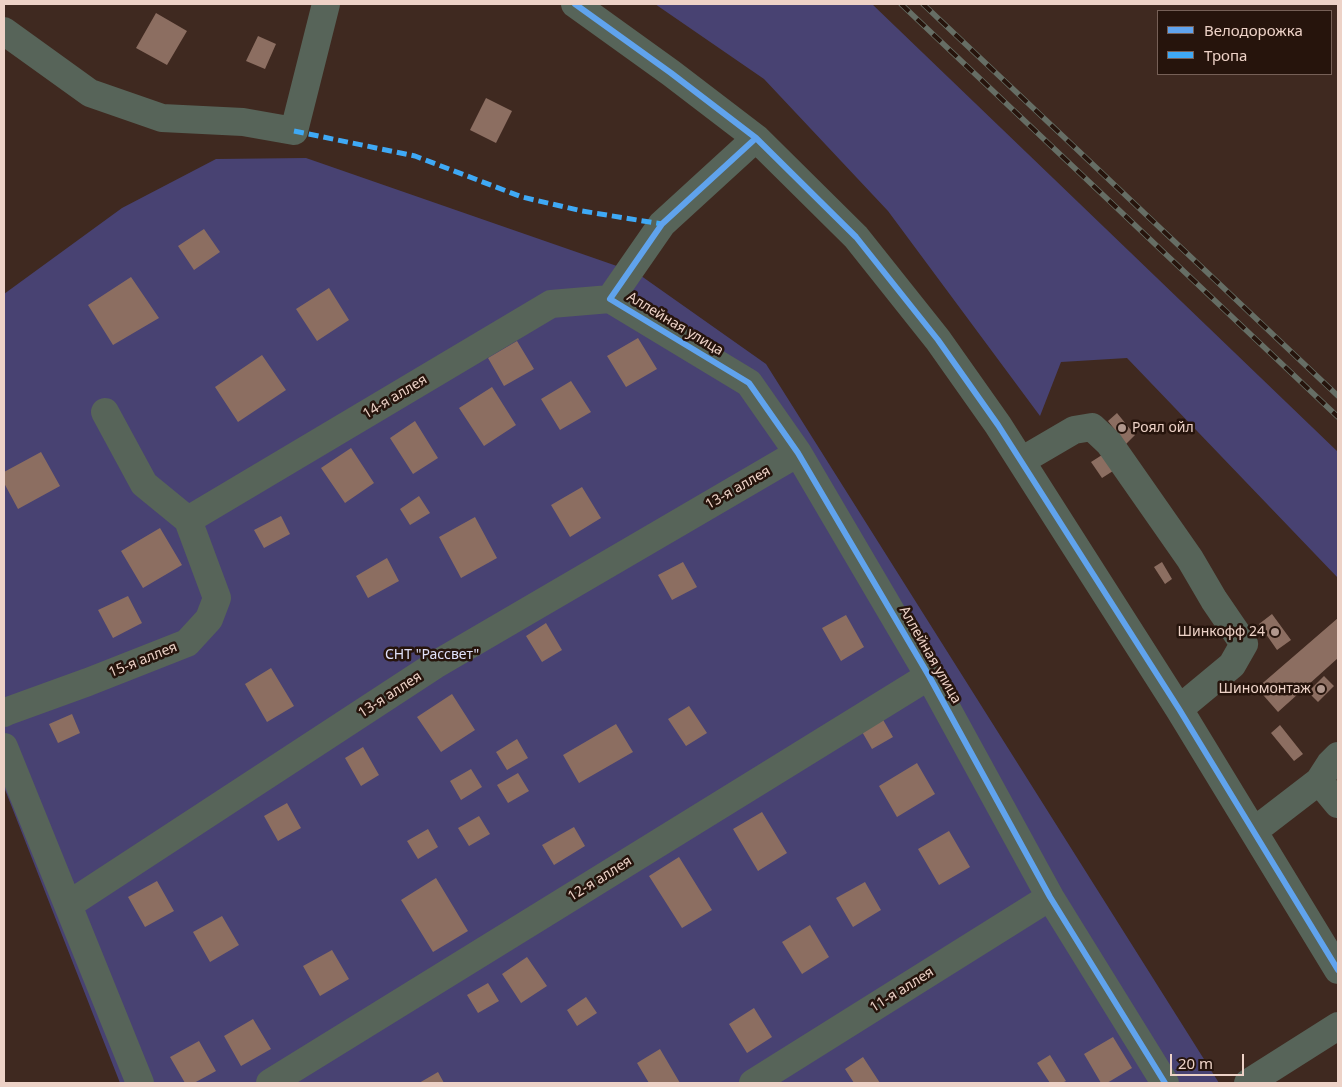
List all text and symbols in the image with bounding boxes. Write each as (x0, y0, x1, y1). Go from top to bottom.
legend (1157, 10, 1332, 75)
text: Велодорожка (1204, 20, 1303, 40)
text: Тропа (1204, 45, 1247, 65)
street label: Аллейная улица (624, 289, 726, 359)
street label: 14-я аллея (360, 371, 430, 423)
place label: Роял ойл (1132, 420, 1194, 436)
marker: Роял ойл (1116, 422, 1128, 434)
street label: 13-я аллея (703, 463, 773, 513)
street label: Аллейная улица (895, 603, 965, 707)
place label: Шинкофф 24 (1177, 624, 1265, 640)
marker: Шинкофф 24 (1269, 626, 1281, 638)
street label: 15-я аллея (106, 639, 180, 681)
park label: СНТ "Рассвет" (385, 647, 479, 663)
street label: 13-я аллея (355, 668, 425, 722)
place label: Шиномонтаж (1219, 681, 1311, 697)
marker: Шиномонтаж (1315, 683, 1327, 695)
street label: 12-я аллея (565, 853, 635, 905)
street label: 11-я аллея (867, 964, 937, 1016)
scale bar (1172, 1044, 1246, 1076)
text: 20 m (1178, 1053, 1213, 1073)

